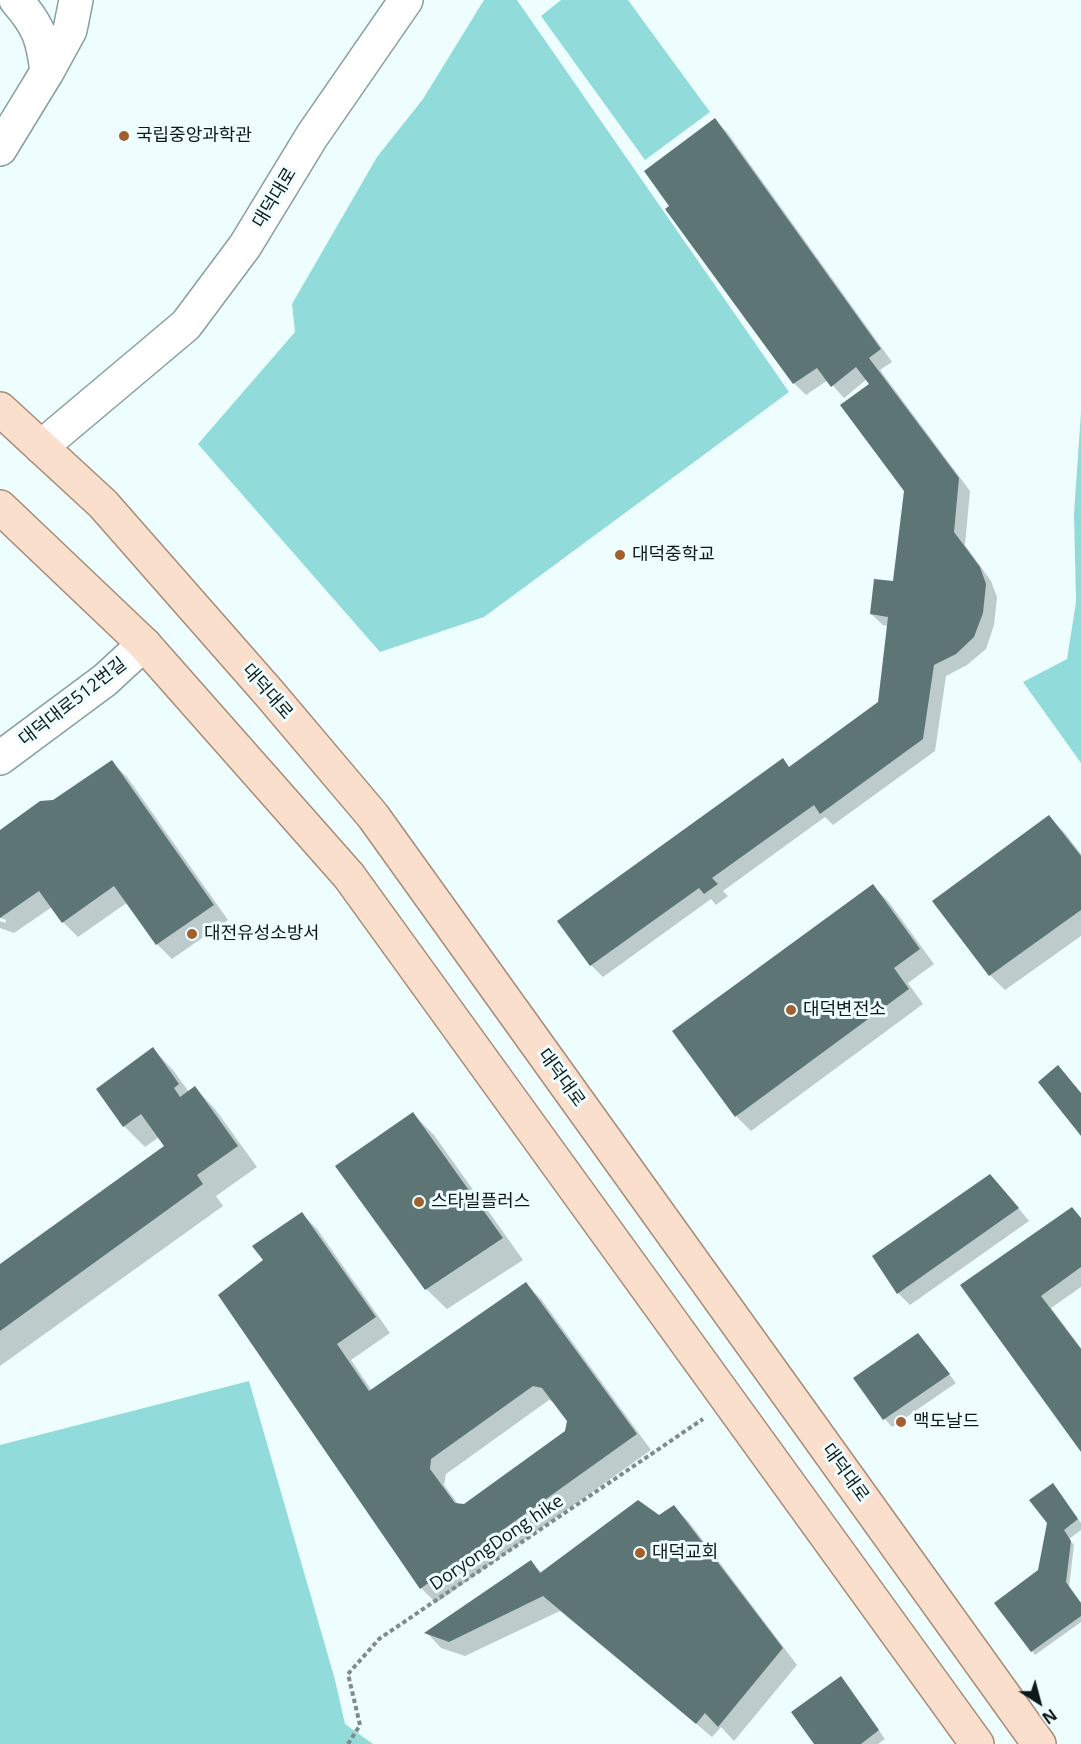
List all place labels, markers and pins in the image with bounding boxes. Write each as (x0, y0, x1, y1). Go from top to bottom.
place label: 국립중앙과학관 (136, 125, 252, 147)
marker: 국립중앙과학관 (117, 129, 131, 143)
place label: 대덕중학교 (632, 544, 715, 566)
marker: 대덕중학교 (613, 548, 627, 562)
place label: 대전유성소방서 (204, 923, 320, 945)
marker: 대전유성소방서 (185, 927, 199, 941)
place label: 대덕변전소 (803, 999, 886, 1021)
marker: 대덕변전소 (784, 1003, 798, 1017)
place label: 스타빌플러스 (431, 1191, 530, 1213)
marker: 스타빌플러스 (412, 1195, 426, 1209)
place label: 맥도날드 (913, 1411, 979, 1433)
marker: 맥도날드 (894, 1415, 908, 1429)
place label: 대덕교회 (652, 1542, 718, 1564)
marker: 대덕교회 (633, 1546, 647, 1560)

